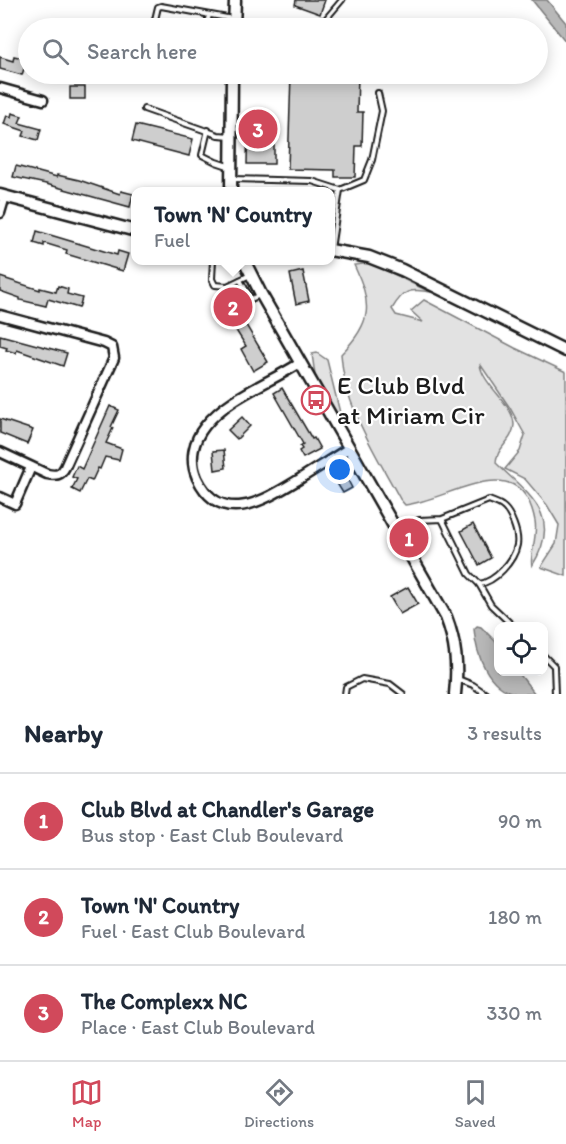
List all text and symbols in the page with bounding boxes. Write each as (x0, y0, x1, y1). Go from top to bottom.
search box (18, 18, 548, 84)
icon: search (39, 35, 72, 68)
text: Search here (87, 38, 197, 65)
pin: 3 (238, 106, 278, 152)
popup (131, 187, 335, 265)
text: Town 'N' Country (154, 201, 312, 228)
text: Fuel (154, 228, 190, 252)
pin: 2 (214, 284, 252, 330)
place label: E Club Blvd at Miriam Cir (337, 369, 485, 431)
bus stop icon: E Club Blvd at Miriam Cir (300, 384, 332, 416)
your location (325, 455, 354, 484)
pin: 1 (390, 516, 428, 560)
map controls (494, 622, 548, 676)
button: locate (494, 622, 548, 676)
text: Nearby (24, 717, 103, 749)
text: 3 results (467, 721, 542, 745)
text: Club Blvd at Chandler's Garage (81, 796, 374, 823)
text: 1 (39, 809, 48, 833)
text: 90 m (498, 809, 542, 833)
text: Bus stop · East Club Boulevard (81, 823, 343, 847)
text: Town 'N' Country (81, 892, 239, 919)
text: 2 (38, 905, 49, 929)
text: 180 m (488, 905, 542, 929)
text: Fuel · East Club Boulevard (81, 919, 305, 943)
text: The Complexx NC (81, 988, 247, 1015)
text: 3 (38, 1001, 49, 1025)
text: 330 m (487, 1001, 542, 1025)
text: Place · East Club Boulevard (81, 1015, 315, 1039)
tab: Map (70, 1076, 103, 1131)
tab: Directions (244, 1076, 314, 1131)
tab: Saved (455, 1076, 496, 1131)

